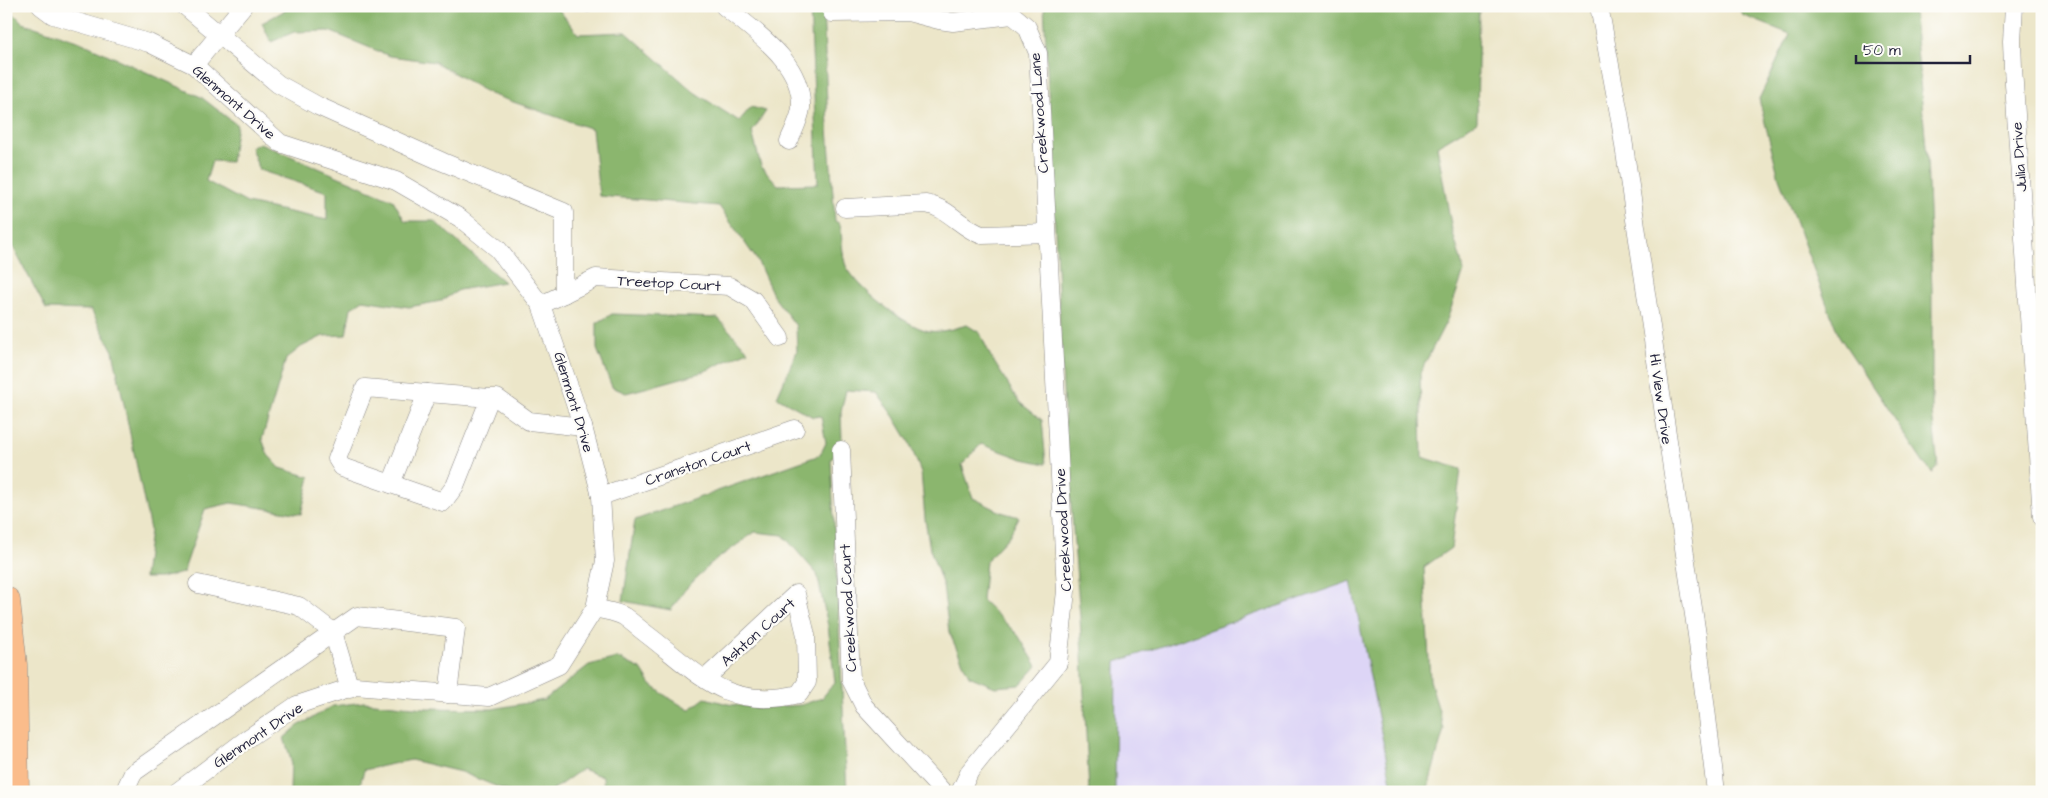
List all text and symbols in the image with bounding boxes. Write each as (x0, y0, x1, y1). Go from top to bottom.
scale bar (1856, 32, 1969, 64)
text: 50 m (1863, 40, 1901, 61)
street label: Creekwood Lane (1025, 52, 1054, 174)
street label: Glenmont Drive (187, 60, 280, 144)
street label: Julia Drive (2007, 121, 2032, 193)
street label: Treetop Court (617, 270, 721, 297)
street label: Glenmont Drive (548, 349, 599, 455)
street label: Hi View Drive (1644, 352, 1677, 446)
street label: Cranston Court (642, 436, 754, 491)
street label: Creekwood Drive (1050, 468, 1077, 592)
street label: Creekwood Court (835, 543, 862, 672)
street label: Ashton Court (717, 593, 800, 671)
street label: Glenmont Drive (209, 698, 307, 773)

